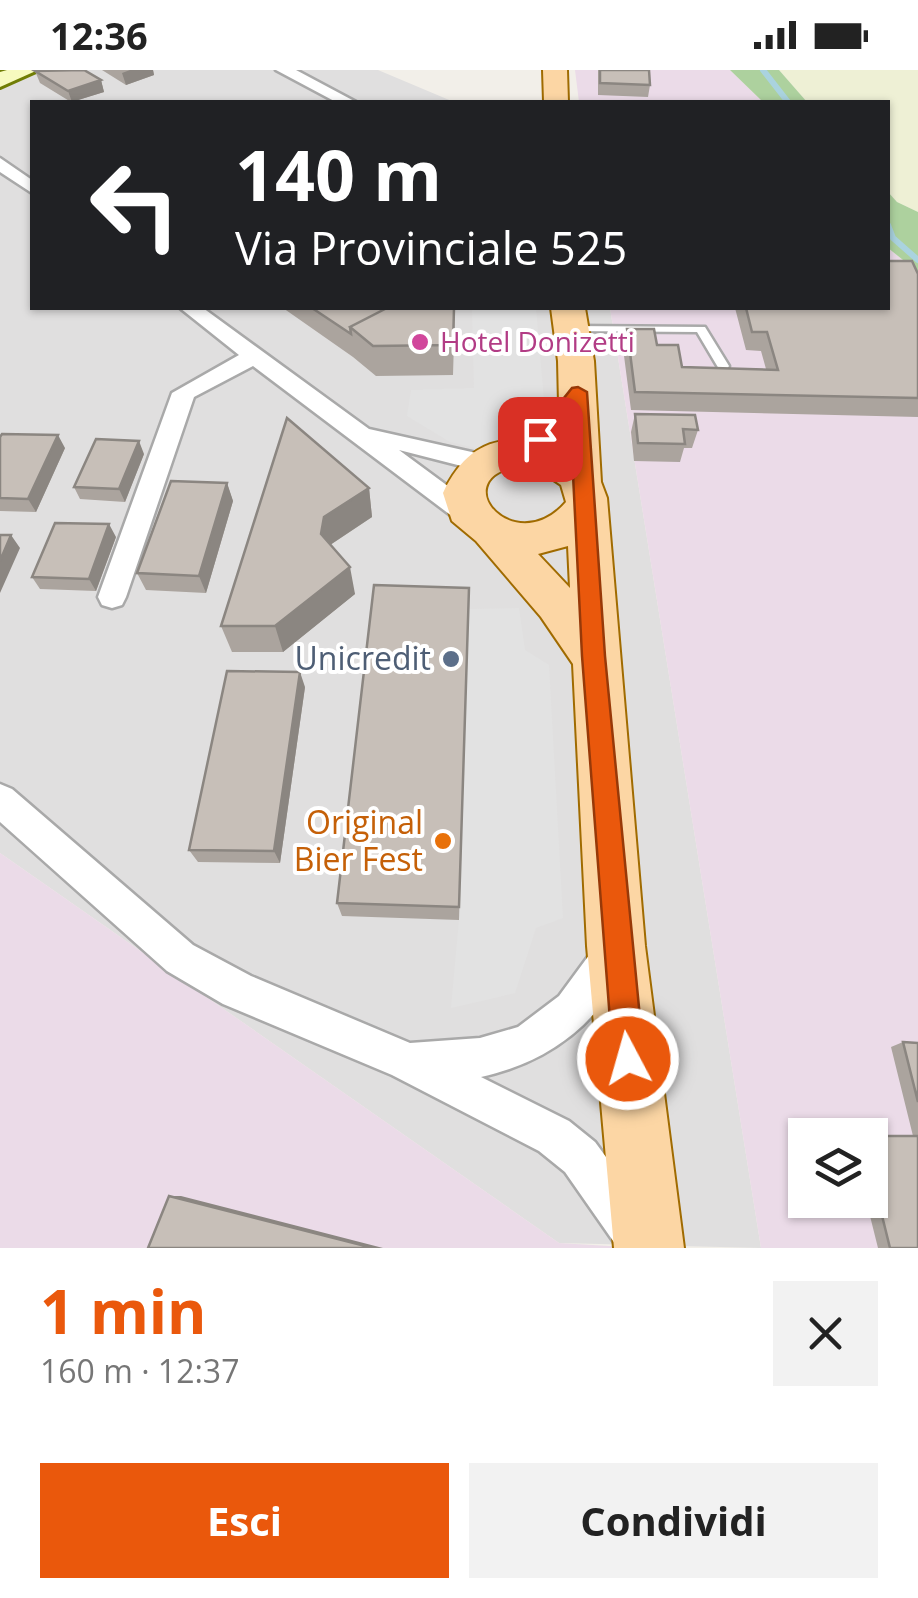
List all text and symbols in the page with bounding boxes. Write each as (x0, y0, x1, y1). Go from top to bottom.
text: 12:36 (50, 9, 148, 61)
text: 140 m (235, 126, 442, 222)
icon: left (70, 140, 200, 270)
text: Via Provinciale 525 (235, 217, 627, 278)
place label: Hotel Donizetti (440, 322, 635, 360)
marker: Hotel Donizetti (409, 331, 431, 353)
pin (498, 397, 583, 482)
icon: arrive (513, 412, 568, 467)
place label: Unicredit (295, 636, 431, 679)
marker: Unicredit (440, 648, 462, 670)
place label: Original Bier Fest (294, 800, 423, 880)
marker: Original Bier Fest (432, 830, 454, 852)
position arrow (576, 1007, 680, 1111)
map controls (788, 1118, 888, 1218)
button: layers (788, 1118, 888, 1218)
text: 1 min (40, 1270, 207, 1352)
button: close (773, 1281, 878, 1386)
text: 160 m · 12:37 (40, 1349, 239, 1392)
button: Esci (40, 1463, 449, 1578)
button: Condividi (469, 1463, 878, 1578)

